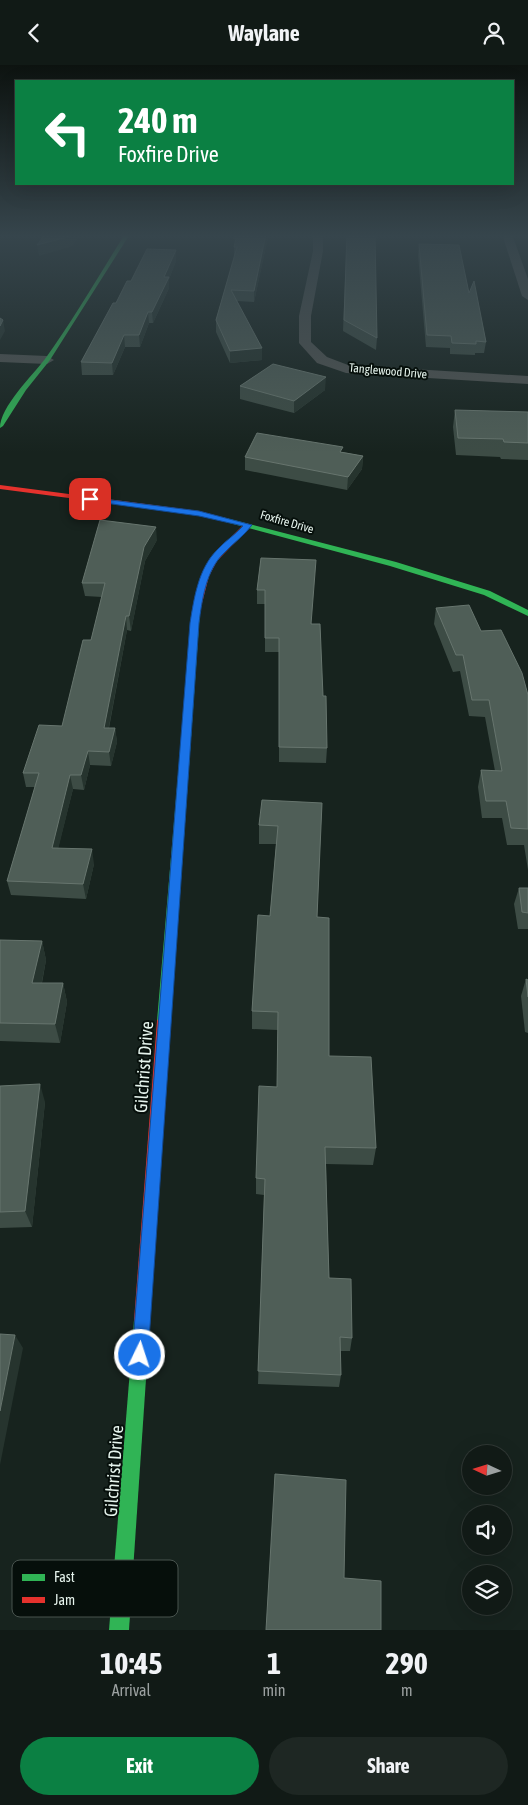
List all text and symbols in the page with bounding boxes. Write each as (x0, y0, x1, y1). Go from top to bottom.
icon: back (20, 19, 48, 47)
icon: person (480, 19, 508, 47)
text: Waylane (228, 20, 300, 46)
icon: left (35, 100, 100, 165)
text: 240 m (118, 100, 197, 140)
text: Foxfire Drive (118, 141, 219, 167)
street label: Tanglewood Drive (348, 361, 428, 381)
pin (69, 478, 111, 520)
icon: arrive (76, 485, 104, 513)
street label: Foxfire Drive (259, 508, 315, 536)
street label: Gilchrist Drive (130, 1020, 157, 1114)
position arrow (113, 1328, 165, 1380)
street label: Gilchrist Drive (100, 1424, 127, 1518)
north arrow (462, 1445, 512, 1495)
map controls (462, 1445, 512, 1615)
button: sound (462, 1505, 512, 1555)
legend (12, 1560, 178, 1617)
button: layers (462, 1565, 512, 1615)
text: Fast (54, 1569, 75, 1585)
text: Jam (54, 1592, 75, 1608)
text: 10:45 (100, 1646, 162, 1680)
text: 1 (267, 1646, 281, 1680)
text: 290 (386, 1646, 428, 1680)
text: Arrival (112, 1681, 151, 1699)
text: min (263, 1681, 286, 1699)
text: m (401, 1681, 413, 1699)
button: Exit (20, 1737, 259, 1795)
button: Share (269, 1737, 508, 1795)

